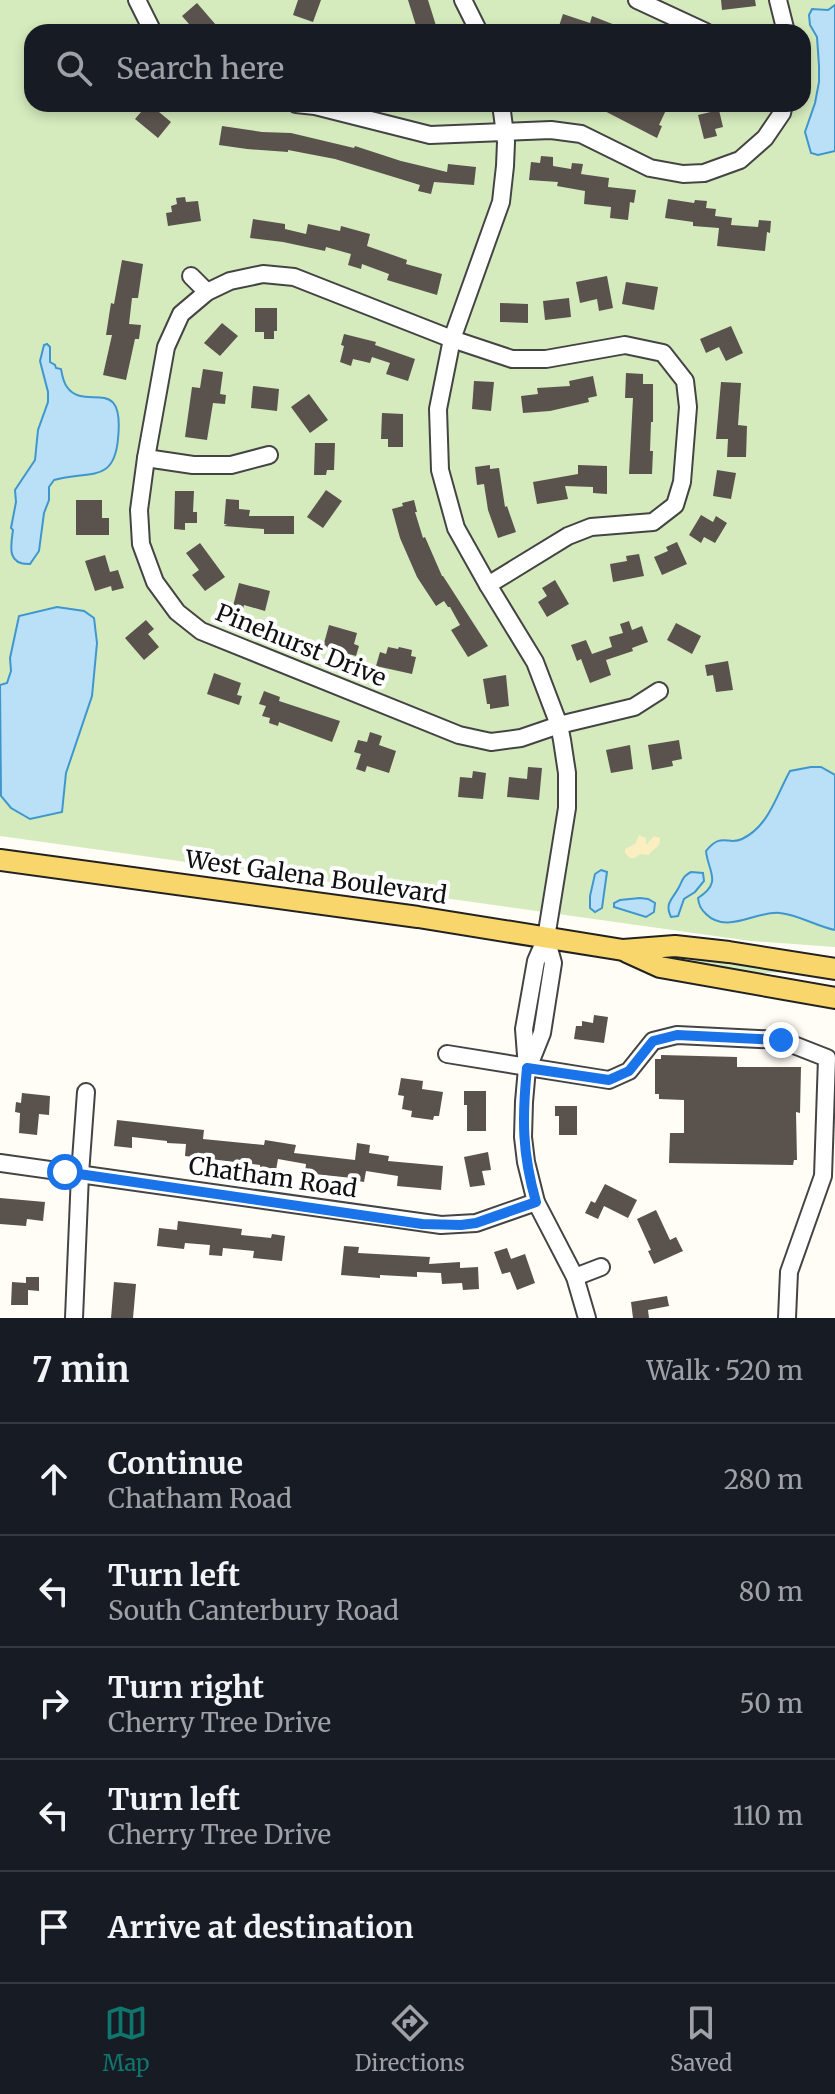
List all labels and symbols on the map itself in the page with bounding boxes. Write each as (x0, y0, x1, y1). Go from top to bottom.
street label: Pinehurst Drive (211, 597, 391, 693)
street label: West Galena Boulevard (182, 843, 449, 911)
route end (763, 1022, 799, 1058)
street label: Chatham Road (187, 1150, 359, 1204)
route start (47, 1154, 83, 1190)

